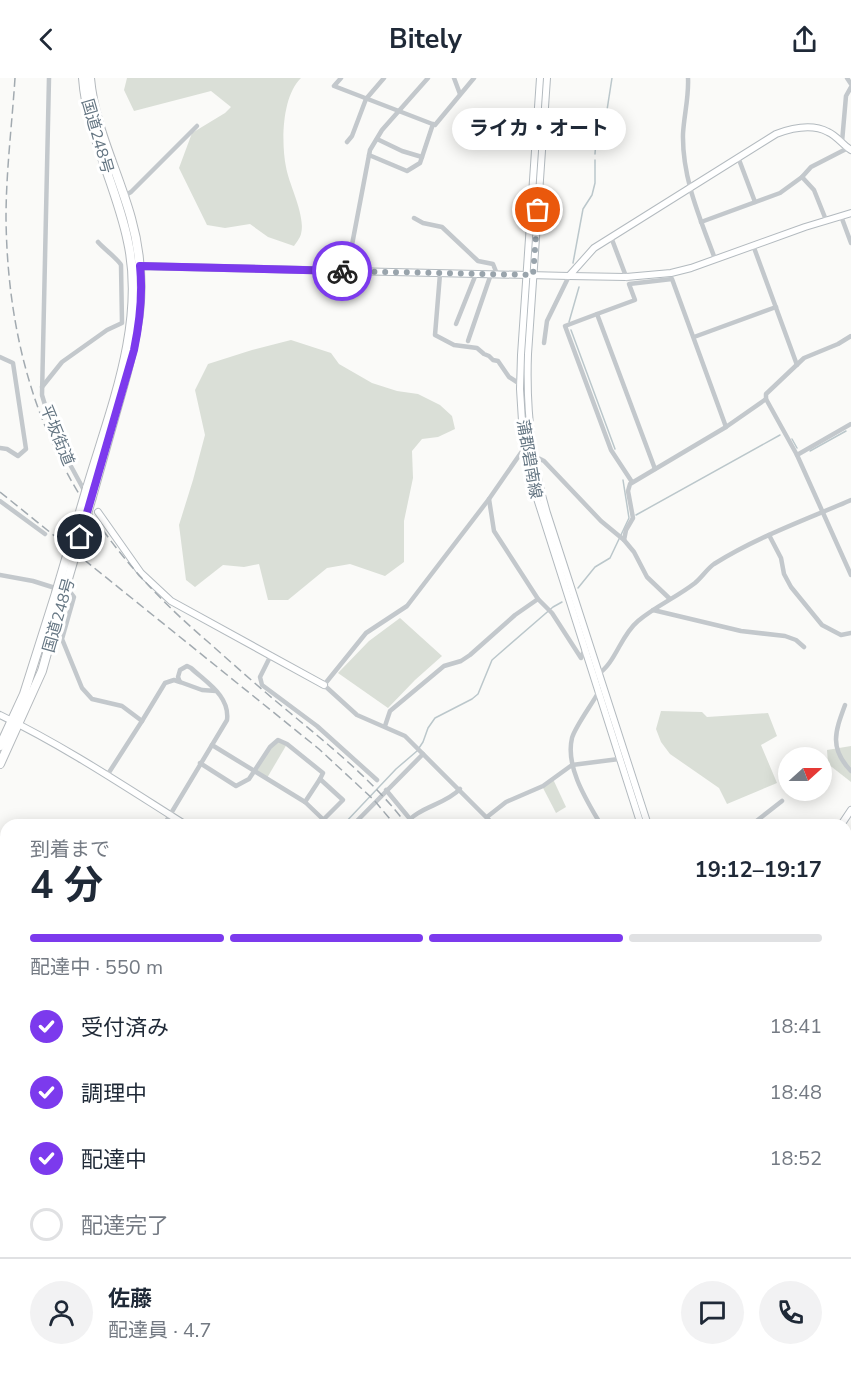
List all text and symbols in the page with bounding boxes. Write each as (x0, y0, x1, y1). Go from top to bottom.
text: Bitely (389, 21, 462, 58)
icon: back (30, 23, 63, 56)
icon: share (788, 23, 821, 56)
street label: 国道248号 (76, 96, 118, 176)
callout: ライカ・オート (451, 108, 625, 150)
text: ライカ・オート (469, 115, 609, 142)
pin (512, 184, 563, 235)
icon: bag (521, 193, 554, 226)
courier (312, 241, 372, 301)
icon: bike (326, 255, 359, 288)
street label: 平坂街道 (35, 402, 79, 469)
street label: 蒲郡碧南線 (511, 418, 547, 500)
pin (54, 511, 105, 562)
icon: home (63, 520, 96, 553)
street label: 国道248号 (38, 575, 80, 655)
north arrow (778, 747, 832, 801)
map controls (778, 747, 832, 801)
text: 到着まで (30, 836, 110, 863)
text: 19:12–19:17 (694, 855, 822, 885)
text: 4 分 (30, 859, 103, 912)
text: 配達中 · 550 m (30, 954, 163, 981)
icon: check (30, 1010, 63, 1043)
text: 受付済み (81, 1013, 169, 1043)
text: 18:41 (769, 1013, 822, 1040)
icon: check (30, 1076, 63, 1109)
text: 調理中 (81, 1079, 147, 1109)
text: 18:48 (769, 1079, 822, 1106)
icon: check (30, 1142, 63, 1175)
text: 配達中 (81, 1145, 147, 1175)
text: 18:52 (769, 1145, 822, 1172)
text: 配達完了 (81, 1211, 169, 1241)
button: person (30, 1281, 93, 1344)
button: chat (681, 1281, 744, 1344)
button: phone (759, 1281, 822, 1344)
text: 佐藤 (108, 1284, 152, 1314)
text: 配達員 · 4.7 (108, 1317, 211, 1344)

